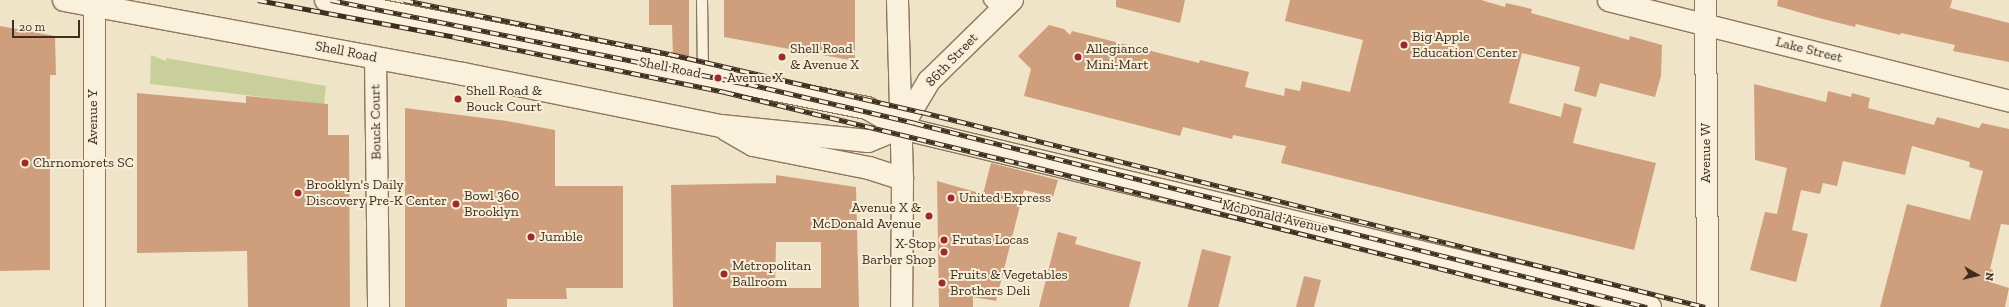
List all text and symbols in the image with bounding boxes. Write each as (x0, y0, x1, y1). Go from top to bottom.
scale bar (14, 12, 82, 38)
text: 20 m (19, 20, 45, 34)
place label: Big Apple Education Center (1412, 29, 1518, 62)
street label: 86th Street (922, 30, 982, 90)
street label: Lake Street (1774, 34, 1844, 66)
street label: Shell Road (314, 38, 378, 66)
marker: Big Apple Education Center (1399, 40, 1409, 50)
place label: Shell Road & Avenue X (790, 41, 860, 74)
place label: Allegiance Mini-Mart (1086, 41, 1149, 74)
marker: Shell Road & Avenue X (777, 52, 787, 62)
marker: Allegiance Mini-Mart (1073, 52, 1083, 62)
street label: Shell Road (638, 54, 702, 82)
place label: Avenue X (727, 70, 783, 86)
marker: Avenue X (712, 72, 724, 84)
place label: Shell Road & Bouck Court (466, 83, 542, 116)
street label: Bouck Court (367, 84, 385, 160)
street label: Avenue Y (85, 89, 101, 145)
marker: Shell Road & Bouck Court (453, 94, 463, 104)
street label: Avenue W (1698, 123, 1714, 183)
place label: Chrnomorets SC (33, 155, 134, 171)
marker: Chrnomorets SC (20, 158, 30, 168)
place label: Brooklyn's Daily Discovery Pre-K Center (306, 177, 448, 210)
marker: Brooklyn's Daily Discovery Pre-K Center (293, 188, 303, 198)
place label: Bowl 360 Brooklyn (464, 188, 519, 220)
place label: United Express (959, 190, 1051, 206)
marker: United Express (946, 193, 956, 203)
street label: McDonald Avenue (1220, 197, 1330, 237)
marker: Bowl 360 Brooklyn (451, 199, 461, 209)
place label: Avenue X & McDonald Avenue (812, 200, 921, 232)
marker: Avenue X & McDonald Avenue (924, 211, 934, 221)
place label: Jumble (539, 229, 583, 245)
marker: Jumble (526, 232, 536, 242)
place label: Frutas Locas (952, 232, 1029, 248)
marker: Frutas Locas (939, 235, 949, 245)
place label: X-Stop Barber Shop (862, 236, 936, 268)
marker: X-Stop Barber Shop (939, 247, 949, 257)
north arrow (1957, 255, 1997, 295)
place label: Metropolitan Ballroom (732, 258, 811, 290)
place label: Fruits & Vegetables Brothers Deli (950, 267, 1068, 300)
marker: Metropolitan Ballroom (719, 269, 729, 279)
text: N (1982, 272, 1996, 282)
marker: Fruits & Vegetables Brothers Deli (937, 278, 947, 288)

